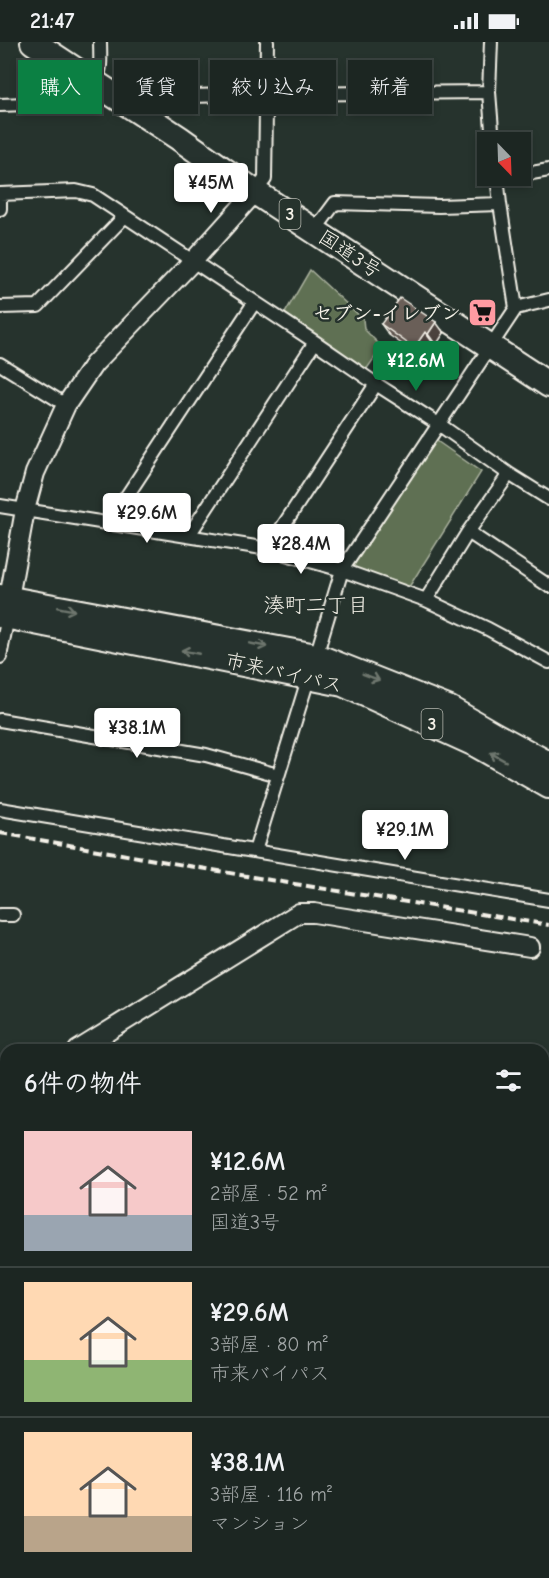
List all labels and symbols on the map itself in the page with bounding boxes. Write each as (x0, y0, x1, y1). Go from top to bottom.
north arrow (477, 132, 531, 186)
pin: ¥45M (175, 163, 247, 214)
road number: 3 (280, 199, 300, 229)
street label: 国道3号 (314, 225, 386, 283)
supermarket icon: セブン-イレブン (466, 297, 498, 329)
place label: セブン-イレブン (313, 302, 461, 325)
pin: ¥12.6M (367, 341, 465, 392)
pin: ¥29.6M (98, 493, 196, 544)
pin: ¥28.4M (252, 524, 350, 575)
district label: 湊町二丁目 (264, 593, 369, 617)
one-way arrow (56, 604, 76, 615)
one-way arrow (248, 640, 267, 651)
one-way arrow (180, 646, 200, 657)
street label: 市来バイパス (223, 648, 345, 698)
one-way arrow (361, 672, 380, 683)
pin: ¥38.1M (88, 708, 186, 759)
road number: 3 (422, 709, 442, 739)
one-way arrow (490, 751, 507, 763)
pin: ¥29.1M (356, 810, 454, 861)

